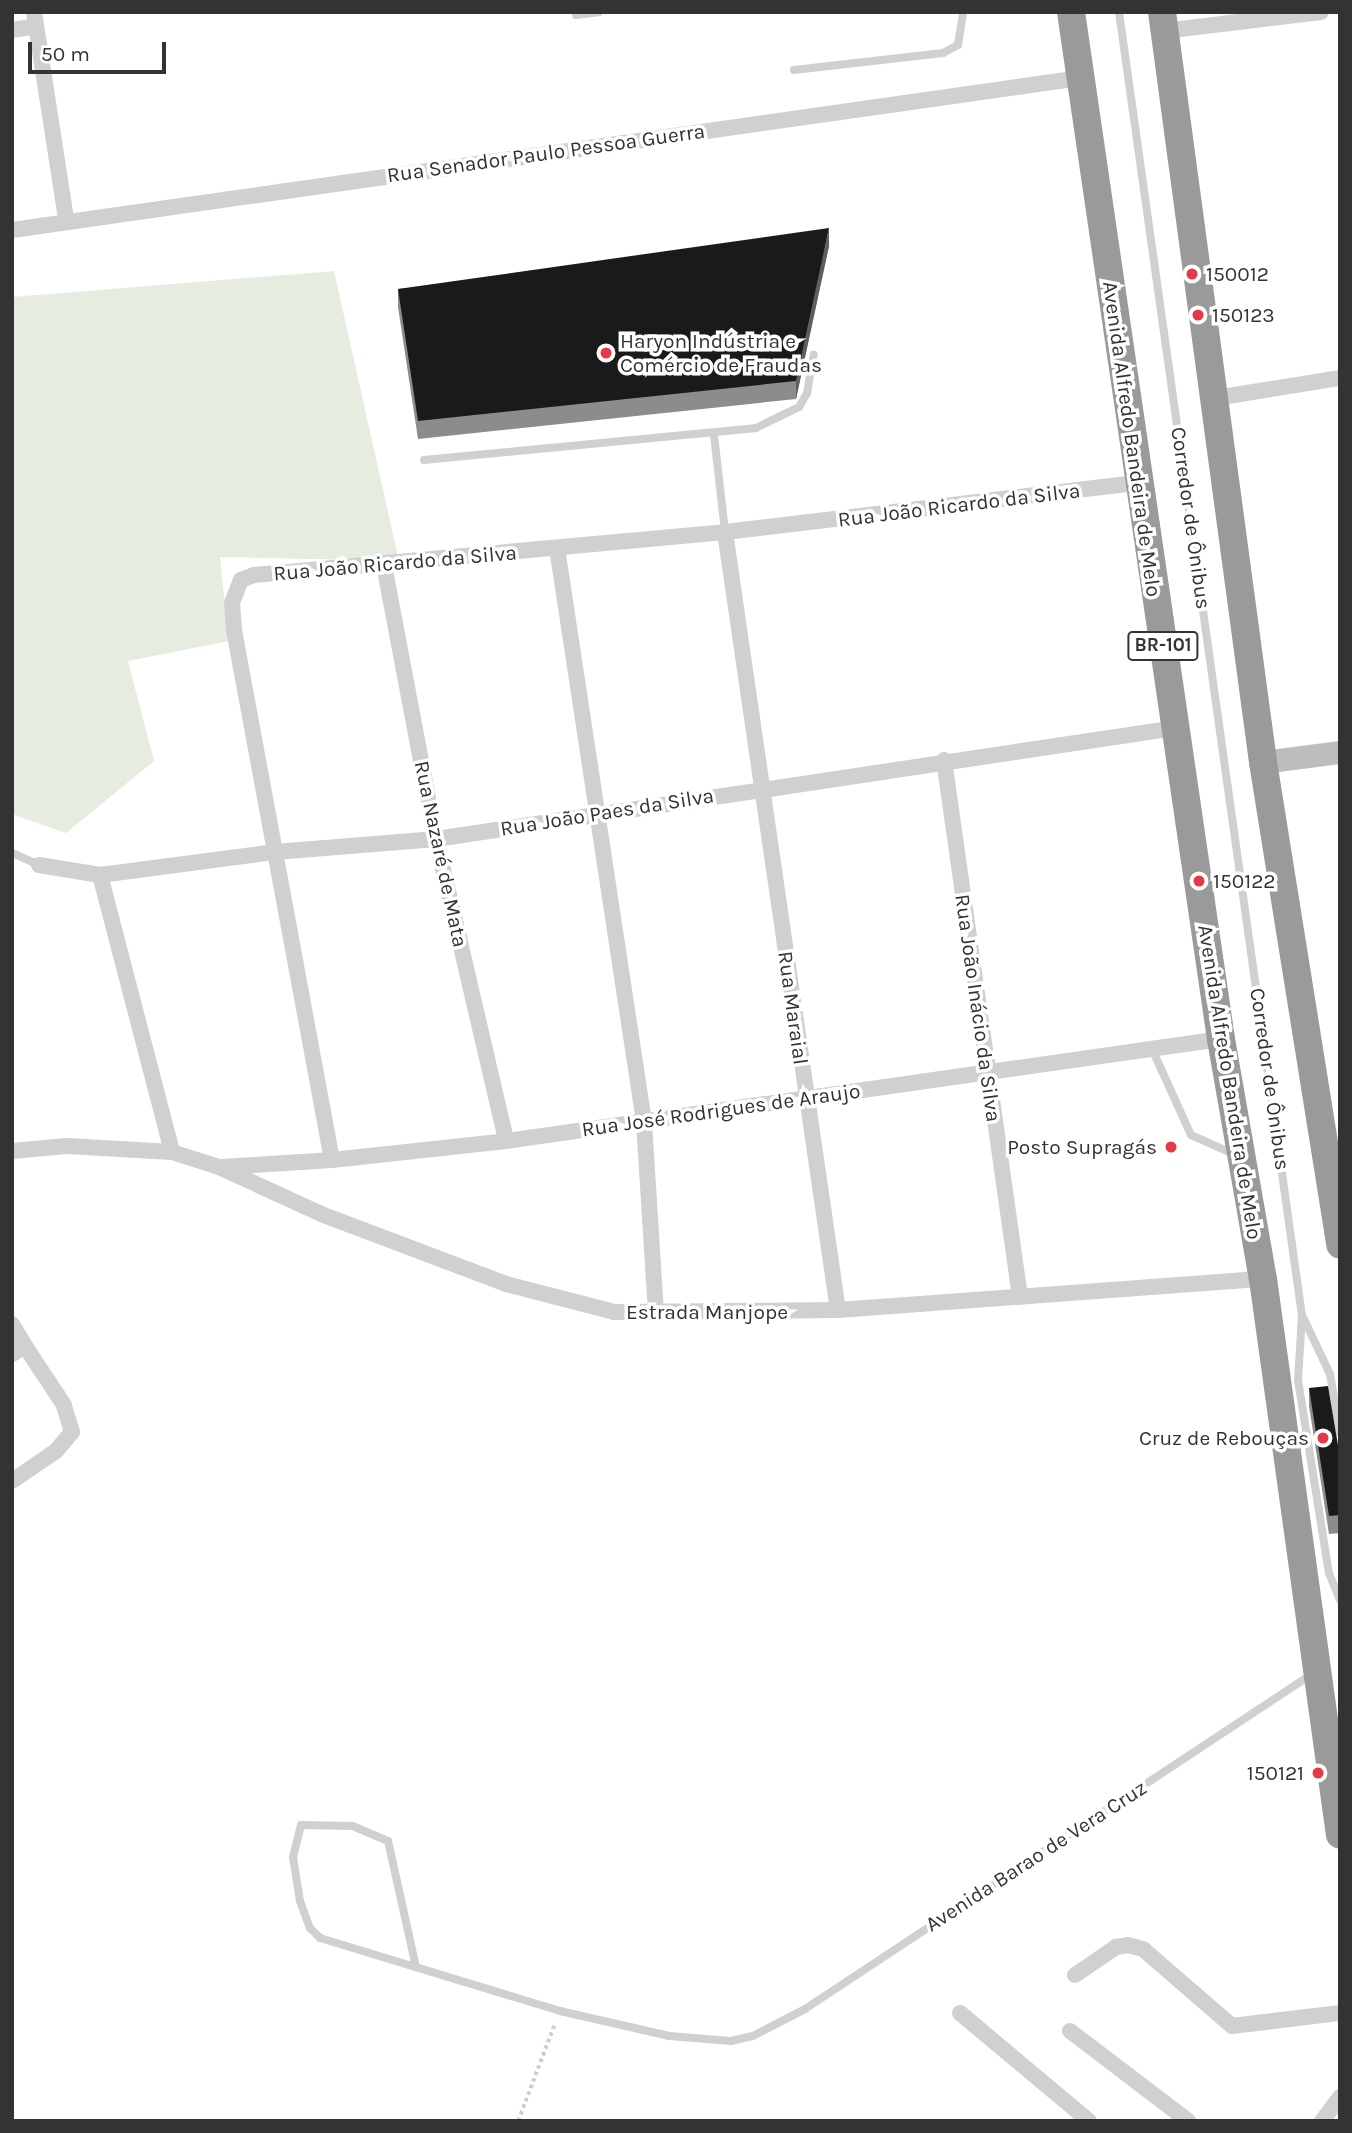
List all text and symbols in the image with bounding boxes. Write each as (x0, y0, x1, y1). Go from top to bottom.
scale bar (32, 28, 170, 72)
text: 50 m (41, 42, 90, 66)
street label: Rua Senador Paulo Pessoa Guerra (385, 118, 707, 188)
place label: 150012 (1206, 261, 1269, 287)
marker: 150012 (1184, 266, 1200, 282)
street label: Avenida Alfredo Bandeira de Melo (1097, 280, 1167, 598)
place label: 150123 (1212, 302, 1275, 328)
marker: 150123 (1190, 307, 1206, 323)
place label: Haryon Indústria e Comércio de Fraudas (620, 328, 822, 378)
marker: Haryon Indústria e Comércio de Fraudas (598, 345, 614, 361)
street label: Corredor de Ônibus (1166, 425, 1216, 611)
street label: Rua João Ricardo da Silva (836, 478, 1082, 532)
street label: Rua João Ricardo da Silva (272, 540, 518, 586)
road number: BR-101 (1126, 631, 1200, 662)
street label: Rua Nazaré de Mata (409, 758, 473, 950)
street label: Rua João Paes da Silva (498, 783, 716, 841)
place label: 150122 (1213, 868, 1276, 894)
marker: 150122 (1191, 873, 1207, 889)
street label: Rua João Inácio da Silva (950, 893, 1006, 1123)
street label: Avenida Alfredo Bandeira de Melo (1193, 923, 1267, 1241)
street label: Rua Maraial (773, 950, 813, 1066)
street label: Corredor de Ônibus (1245, 986, 1295, 1172)
street label: Rua José Rodrigues de Araujo (580, 1078, 862, 1142)
place label: Posto Supragás (1007, 1134, 1157, 1160)
marker: Posto Supragás (1163, 1139, 1179, 1155)
street label: Estrada Manjope (626, 1299, 788, 1325)
place label: Cruz de Rebouças (1139, 1425, 1309, 1451)
marker: Cruz de Rebouças (1315, 1430, 1331, 1446)
place label: 150121 (1247, 1760, 1304, 1786)
marker: 150121 (1310, 1765, 1326, 1781)
street label: Avenida Barao de Vera Cruz (921, 1775, 1151, 1937)

